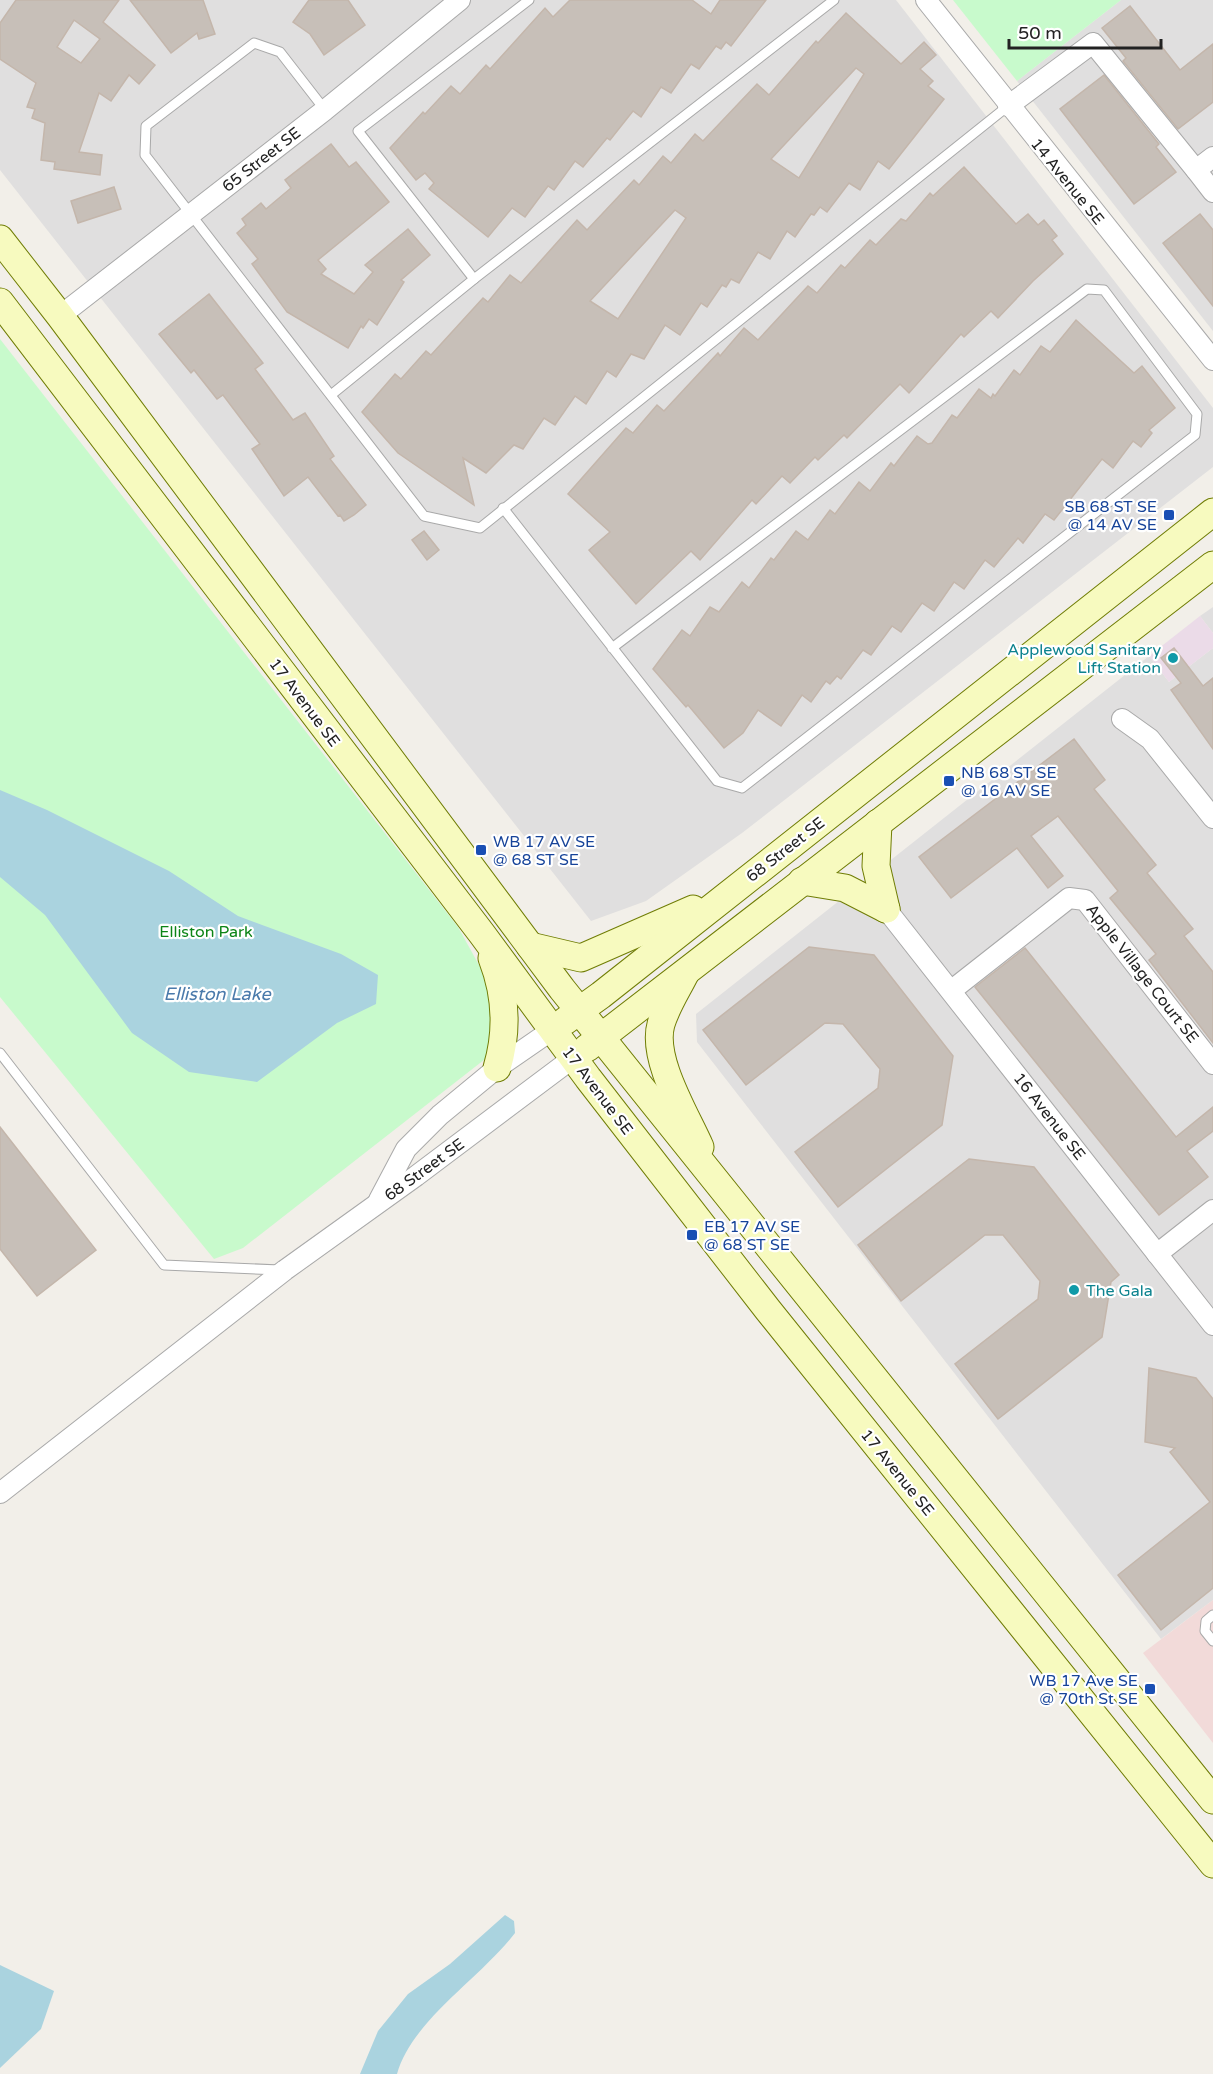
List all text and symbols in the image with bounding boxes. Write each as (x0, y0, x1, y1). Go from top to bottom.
scale bar (1009, 12, 1160, 50)
text: 50 m (1018, 22, 1062, 44)
street label: 65 Street SE (218, 123, 305, 197)
street label: 14 Avenue SE (1026, 134, 1108, 229)
place label: SB 68 ST SE @ 14 AV SE (1064, 497, 1157, 535)
marker: SB 68 ST SE @ 14 AV SE (1162, 508, 1176, 522)
place label: Applewood Sanitary Lift Station (1007, 640, 1161, 678)
marker: Applewood Sanitary Lift Station (1166, 651, 1180, 665)
street label: 17 Avenue SE (264, 654, 344, 751)
place label: NB 68 ST SE @ 16 AV SE (961, 763, 1057, 801)
marker: NB 68 ST SE @ 16 AV SE (942, 774, 956, 788)
street label: 68 Street SE (742, 813, 829, 887)
place label: WB 17 AV SE @ 68 ST SE (493, 832, 595, 870)
marker: WB 17 AV SE @ 68 ST SE (474, 843, 488, 857)
street label: Apple Village Court SE (1082, 900, 1203, 1047)
park label: Elliston Park (159, 922, 253, 942)
water label: Elliston Lake (163, 983, 271, 1005)
street label: 17 Avenue SE (557, 1042, 637, 1139)
street label: 16 Avenue SE (1009, 1069, 1090, 1164)
street label: 68 Street SE (381, 1134, 469, 1206)
place label: EB 17 AV SE @ 68 ST SE (704, 1217, 800, 1255)
marker: EB 17 AV SE @ 68 ST SE (685, 1228, 699, 1242)
place label: The Gala (1086, 1281, 1153, 1301)
marker: The Gala (1067, 1283, 1081, 1297)
street label: 17 Avenue SE (856, 1425, 938, 1520)
place label: WB 17 Ave SE @ 70th St SE (1029, 1671, 1138, 1709)
marker: WB 17 Ave SE @ 70th St SE (1143, 1682, 1157, 1696)

